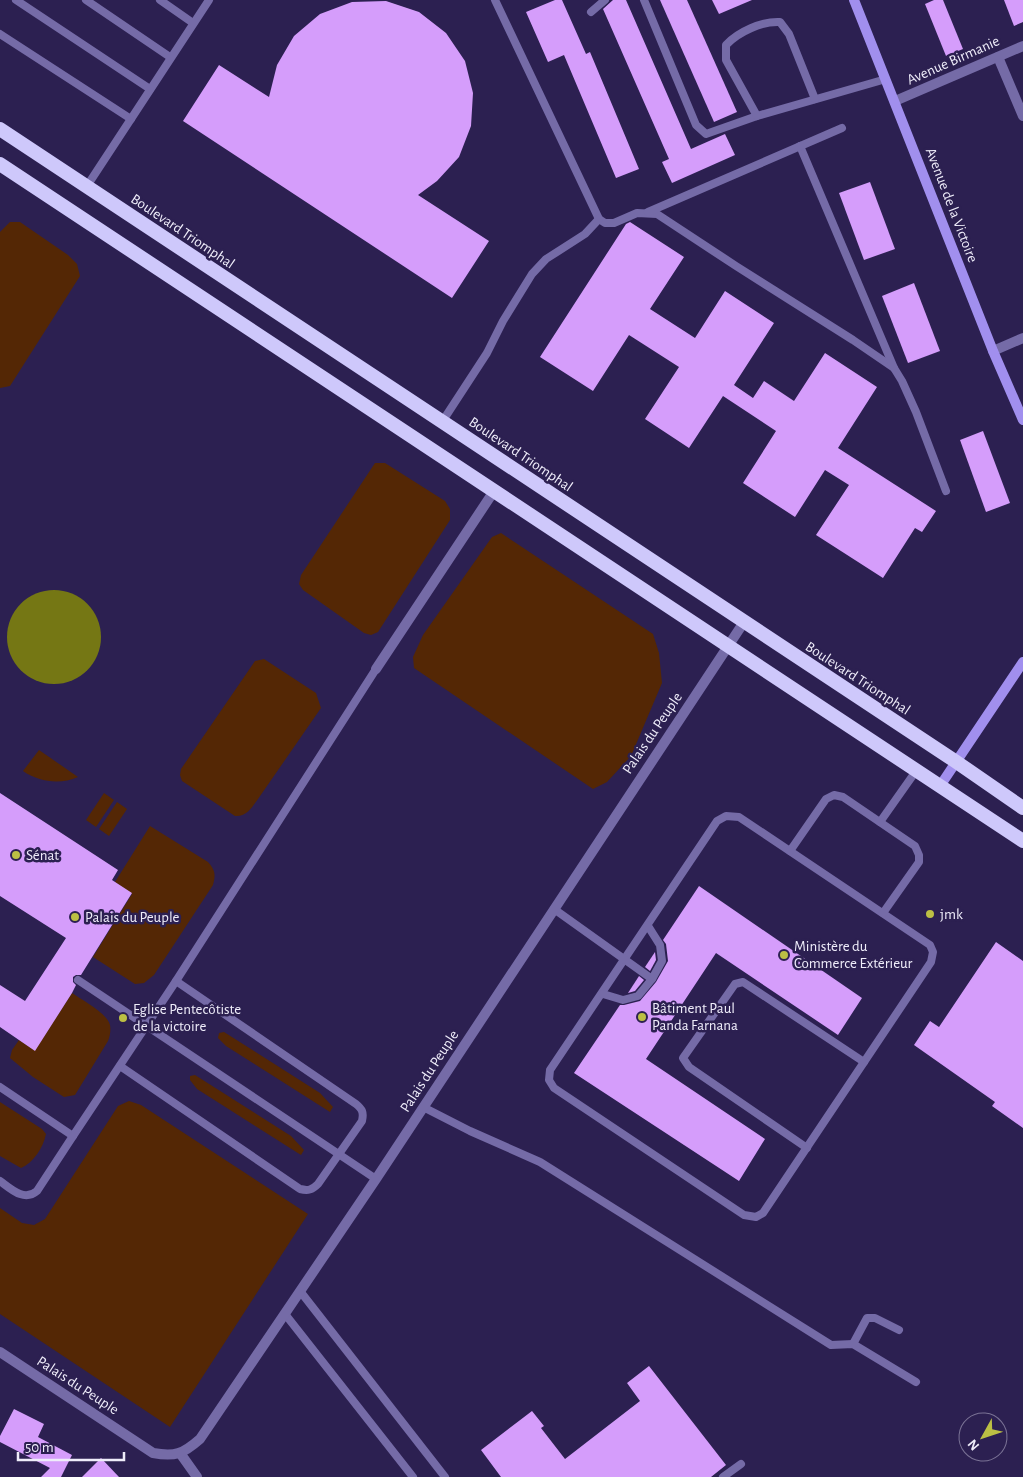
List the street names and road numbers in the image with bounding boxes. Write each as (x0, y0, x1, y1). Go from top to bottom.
street label: Avenue Birmanie (905, 33, 1002, 88)
street label: Avenue de la Victoire (923, 146, 980, 265)
street label: Boulevard Triomphal (128, 191, 237, 272)
street label: Boulevard Triomphal (466, 414, 575, 495)
street label: Boulevard Triomphal (803, 639, 913, 718)
street label: Palais du Peuple (620, 690, 685, 777)
street label: Palais du Peuple (397, 1027, 461, 1115)
street label: Palais du Peuple (34, 1353, 122, 1417)

